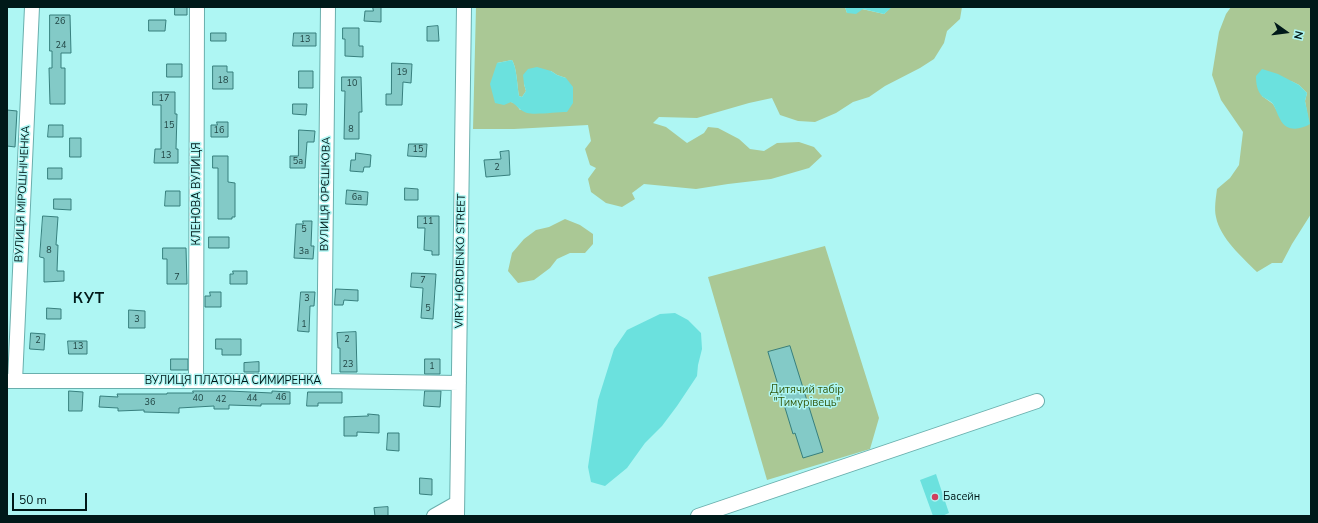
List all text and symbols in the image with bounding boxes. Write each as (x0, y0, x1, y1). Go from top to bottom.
north arrow (1266, 12, 1306, 52)
house number: 26 (55, 17, 65, 27)
text: N (1290, 29, 1306, 41)
house number: 13 (300, 35, 310, 45)
house number: 24 (56, 41, 66, 51)
house number: 19 (397, 68, 407, 78)
house number: 18 (218, 76, 228, 86)
house number: 10 (347, 79, 357, 89)
house number: 17 (159, 94, 169, 104)
house number: 15 (164, 121, 174, 131)
street label: ВУЛИЦЯ МІРОШНІЧЕНКА (13, 125, 33, 263)
house number: 8 (348, 125, 354, 135)
house number: 16 (214, 126, 224, 136)
street label: ВУЛИЦЯ ОРЄШКОВА (318, 137, 334, 251)
street label: КЛЕНОВА ВУЛИЦЯ (190, 142, 204, 246)
house number: 15 (413, 145, 423, 155)
house number: 13 (161, 151, 171, 161)
house number: 5а (293, 157, 303, 167)
house number: 2 (494, 163, 500, 173)
house number: 6а (352, 193, 362, 203)
street label: VIRY HORDIENKO STREET (453, 194, 469, 328)
house number: 11 (423, 217, 433, 227)
house number: 5 (301, 225, 307, 235)
house number: 8 (46, 246, 52, 256)
house number: 3а (299, 247, 309, 257)
house number: 7 (174, 273, 180, 283)
house number: 7 (420, 276, 426, 286)
district label: КУТ (73, 290, 105, 308)
house number: 3 (304, 294, 310, 304)
house number: 5 (425, 304, 431, 314)
house number: 3 (134, 315, 140, 325)
house number: 1 (301, 320, 307, 330)
house number: 2 (344, 335, 350, 345)
house number: 2 (35, 336, 41, 346)
house number: 13 (73, 342, 83, 352)
house number: 23 (343, 360, 353, 370)
house number: 1 (429, 362, 435, 372)
street label: ВУЛИЦЯ ПЛАТОНА СИМИРЕНКА (145, 374, 321, 388)
park label: Дитячий табір "Тимурівець" (770, 383, 844, 409)
house number: 46 (276, 393, 286, 403)
house number: 40 (193, 394, 203, 404)
house number: 44 (247, 394, 257, 404)
house number: 42 (216, 395, 226, 405)
house number: 36 (145, 398, 155, 408)
scale bar (14, 485, 89, 511)
place label: Басейн (943, 490, 980, 504)
text: 50 m (19, 492, 47, 508)
marker: Басейн (930, 492, 940, 502)

